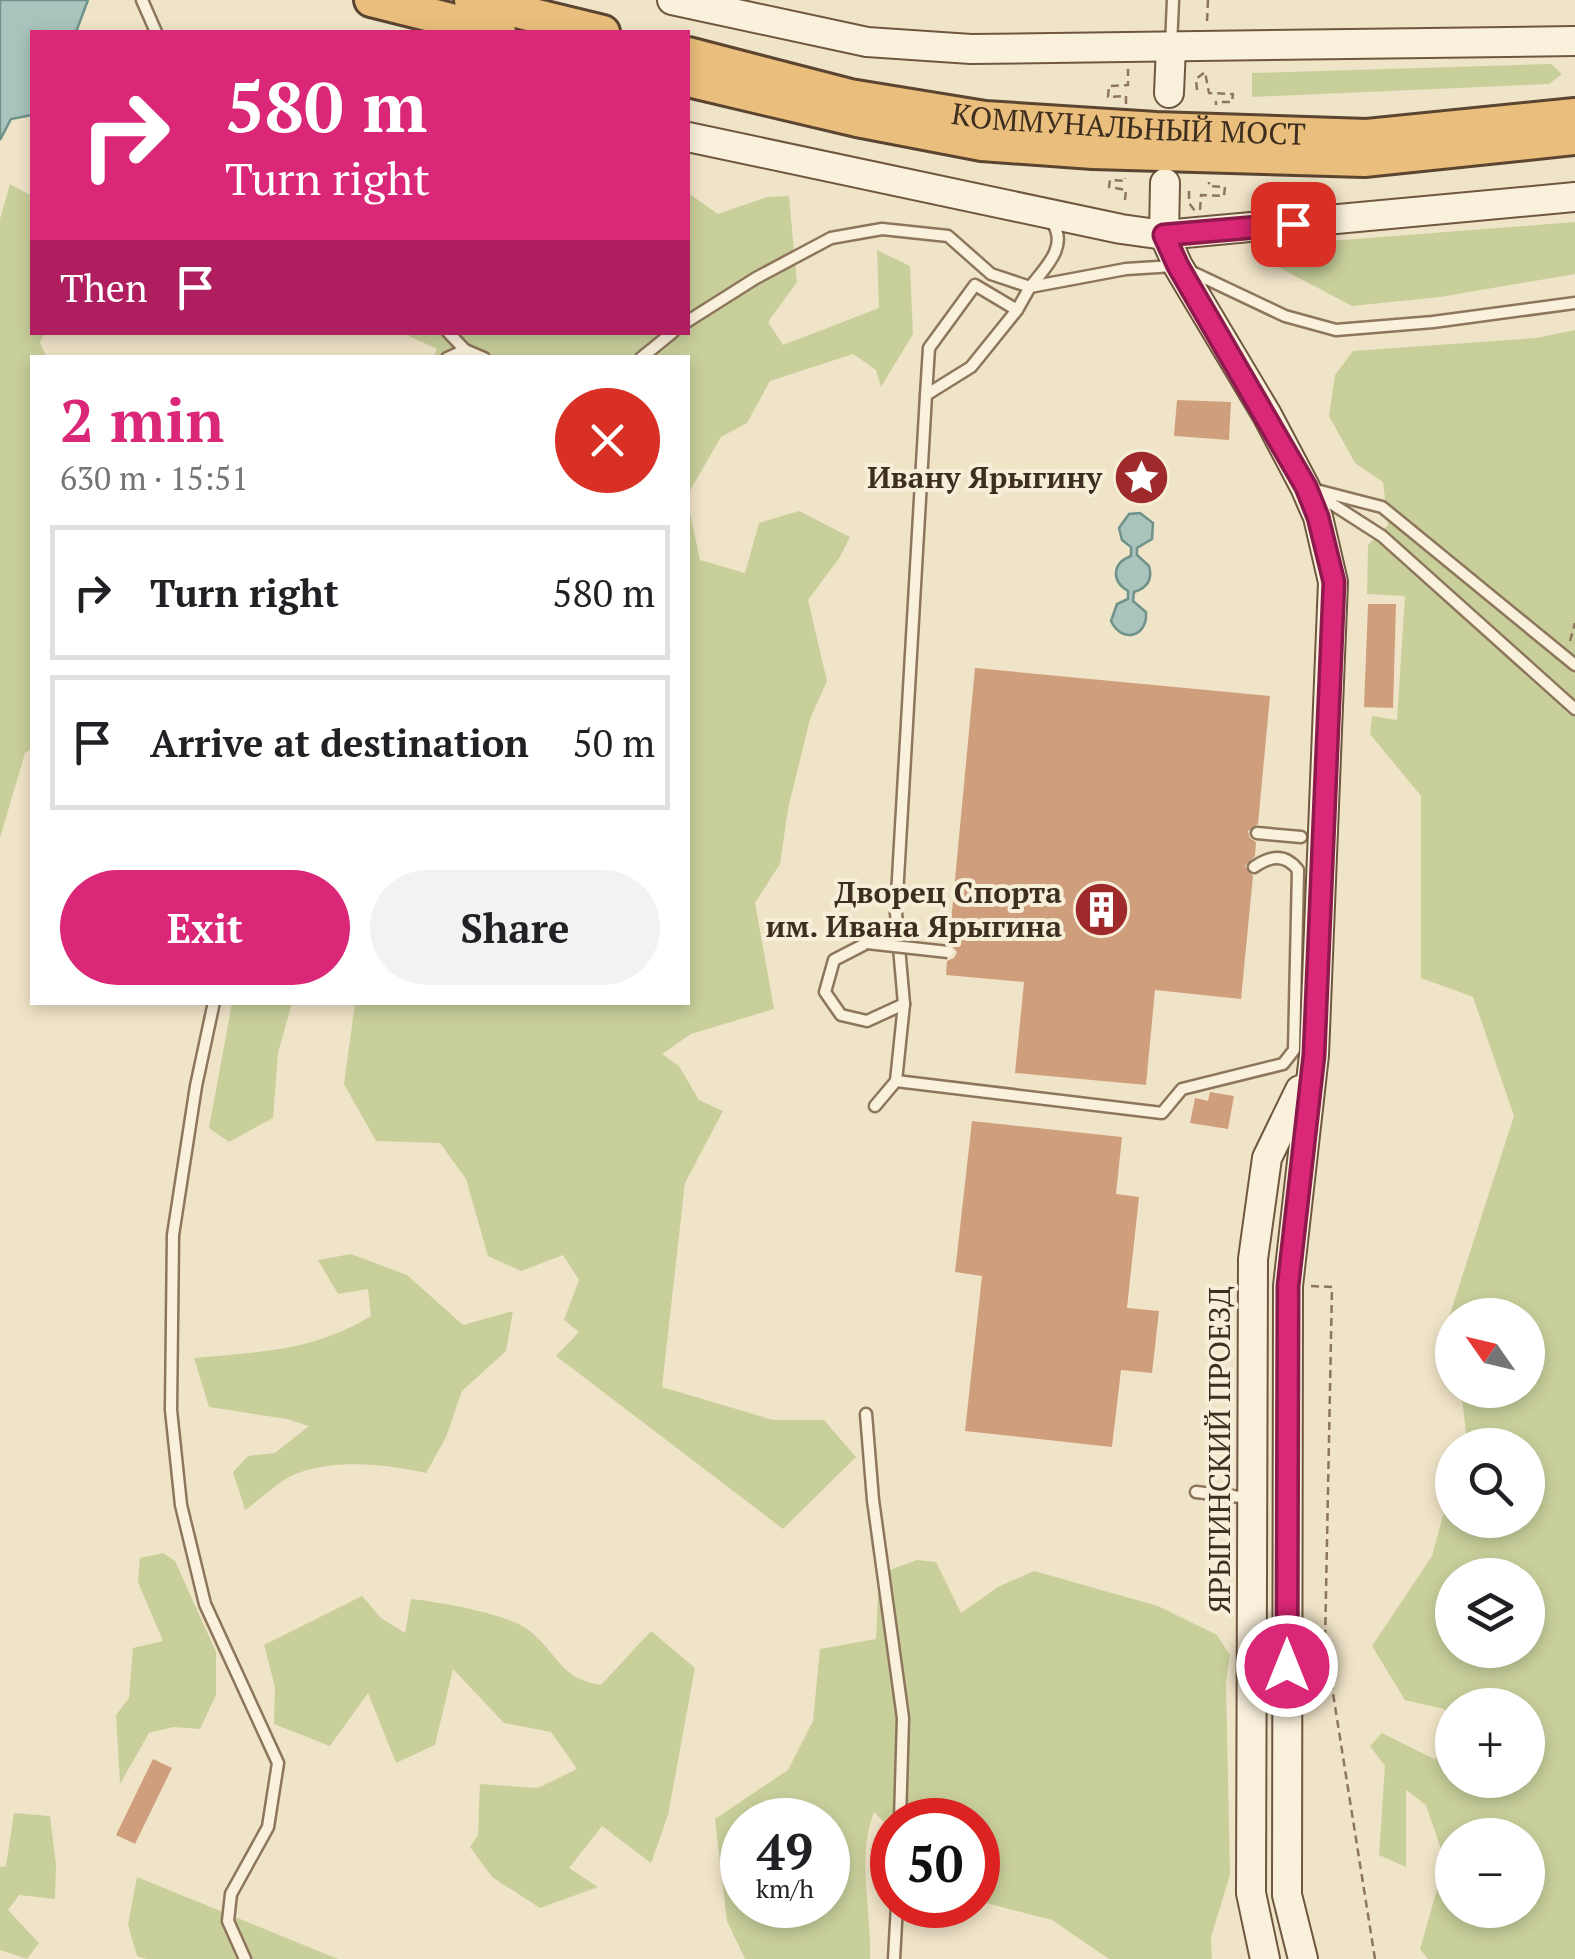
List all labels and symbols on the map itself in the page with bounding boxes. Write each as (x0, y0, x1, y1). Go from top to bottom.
street label: КОММУНАЛЬНЫЙ МОСТ (949, 93, 1306, 154)
pin (1251, 182, 1336, 267)
place icon: Ивану Ярыгину (1111, 447, 1171, 507)
place label: Ивану Ярыгину (867, 457, 1103, 497)
place label: Дворец Спорта им. Ивана Ярыгина (765, 872, 1062, 946)
building icon: Дворец Спорта им. Ивана Ярыгина (1071, 879, 1131, 939)
street label: ЯРЫГИНСКИЙ ПРОЕЗД (1199, 1286, 1239, 1614)
north arrow (1435, 1298, 1545, 1408)
position arrow (1235, 1614, 1339, 1718)
speed limit sign: 50 (870, 1798, 1000, 1928)

